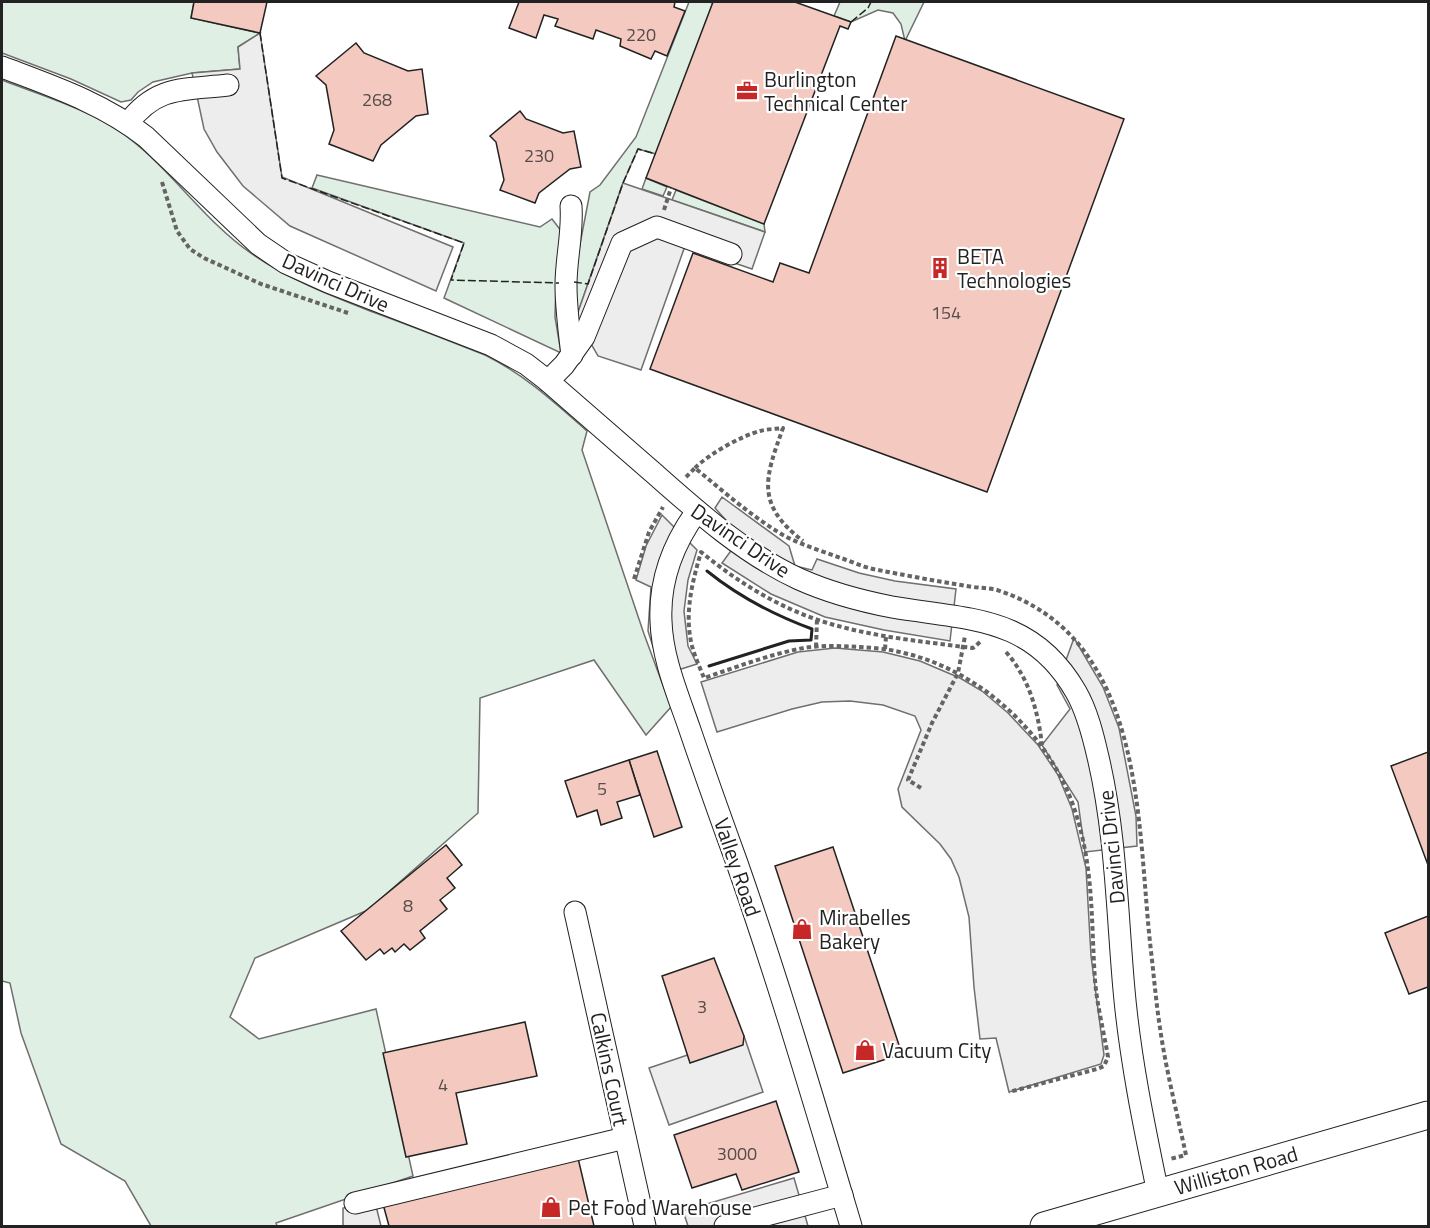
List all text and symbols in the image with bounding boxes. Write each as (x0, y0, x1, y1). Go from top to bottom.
house number: 220 (626, 21, 656, 48)
place label: Burlington Technical Center (764, 63, 907, 119)
office icon: Burlington Technical Center (735, 79, 759, 103)
house number: 268 (362, 86, 392, 113)
house number: 230 (524, 142, 554, 169)
place label: BETA Technologies (957, 240, 1071, 296)
street label: Davinci Drive (277, 244, 395, 320)
building icon: BETA Technologies (928, 256, 952, 280)
house number: 154 (931, 299, 961, 326)
street label: Davinci Drive (685, 495, 797, 585)
house number: 5 (597, 775, 607, 802)
street label: Davinci Drive (1089, 789, 1133, 905)
street label: Valley Road (706, 813, 770, 921)
house number: 8 (403, 892, 413, 919)
place label: Mirabelles Bakery (819, 901, 911, 957)
shop icon: Mirabelles Bakery (790, 917, 814, 941)
house number: 3 (697, 993, 707, 1020)
street label: Calkins Court (582, 1009, 638, 1129)
place label: Vacuum City (882, 1034, 991, 1066)
shop icon: Vacuum City (853, 1038, 877, 1062)
house number: 4 (438, 1071, 448, 1098)
street label: Williston Road (1171, 1137, 1301, 1203)
house number: 3000 (717, 1140, 757, 1167)
place label: Pet Food Warehouse (568, 1191, 752, 1223)
shop icon: Pet Food Warehouse (539, 1195, 563, 1219)

